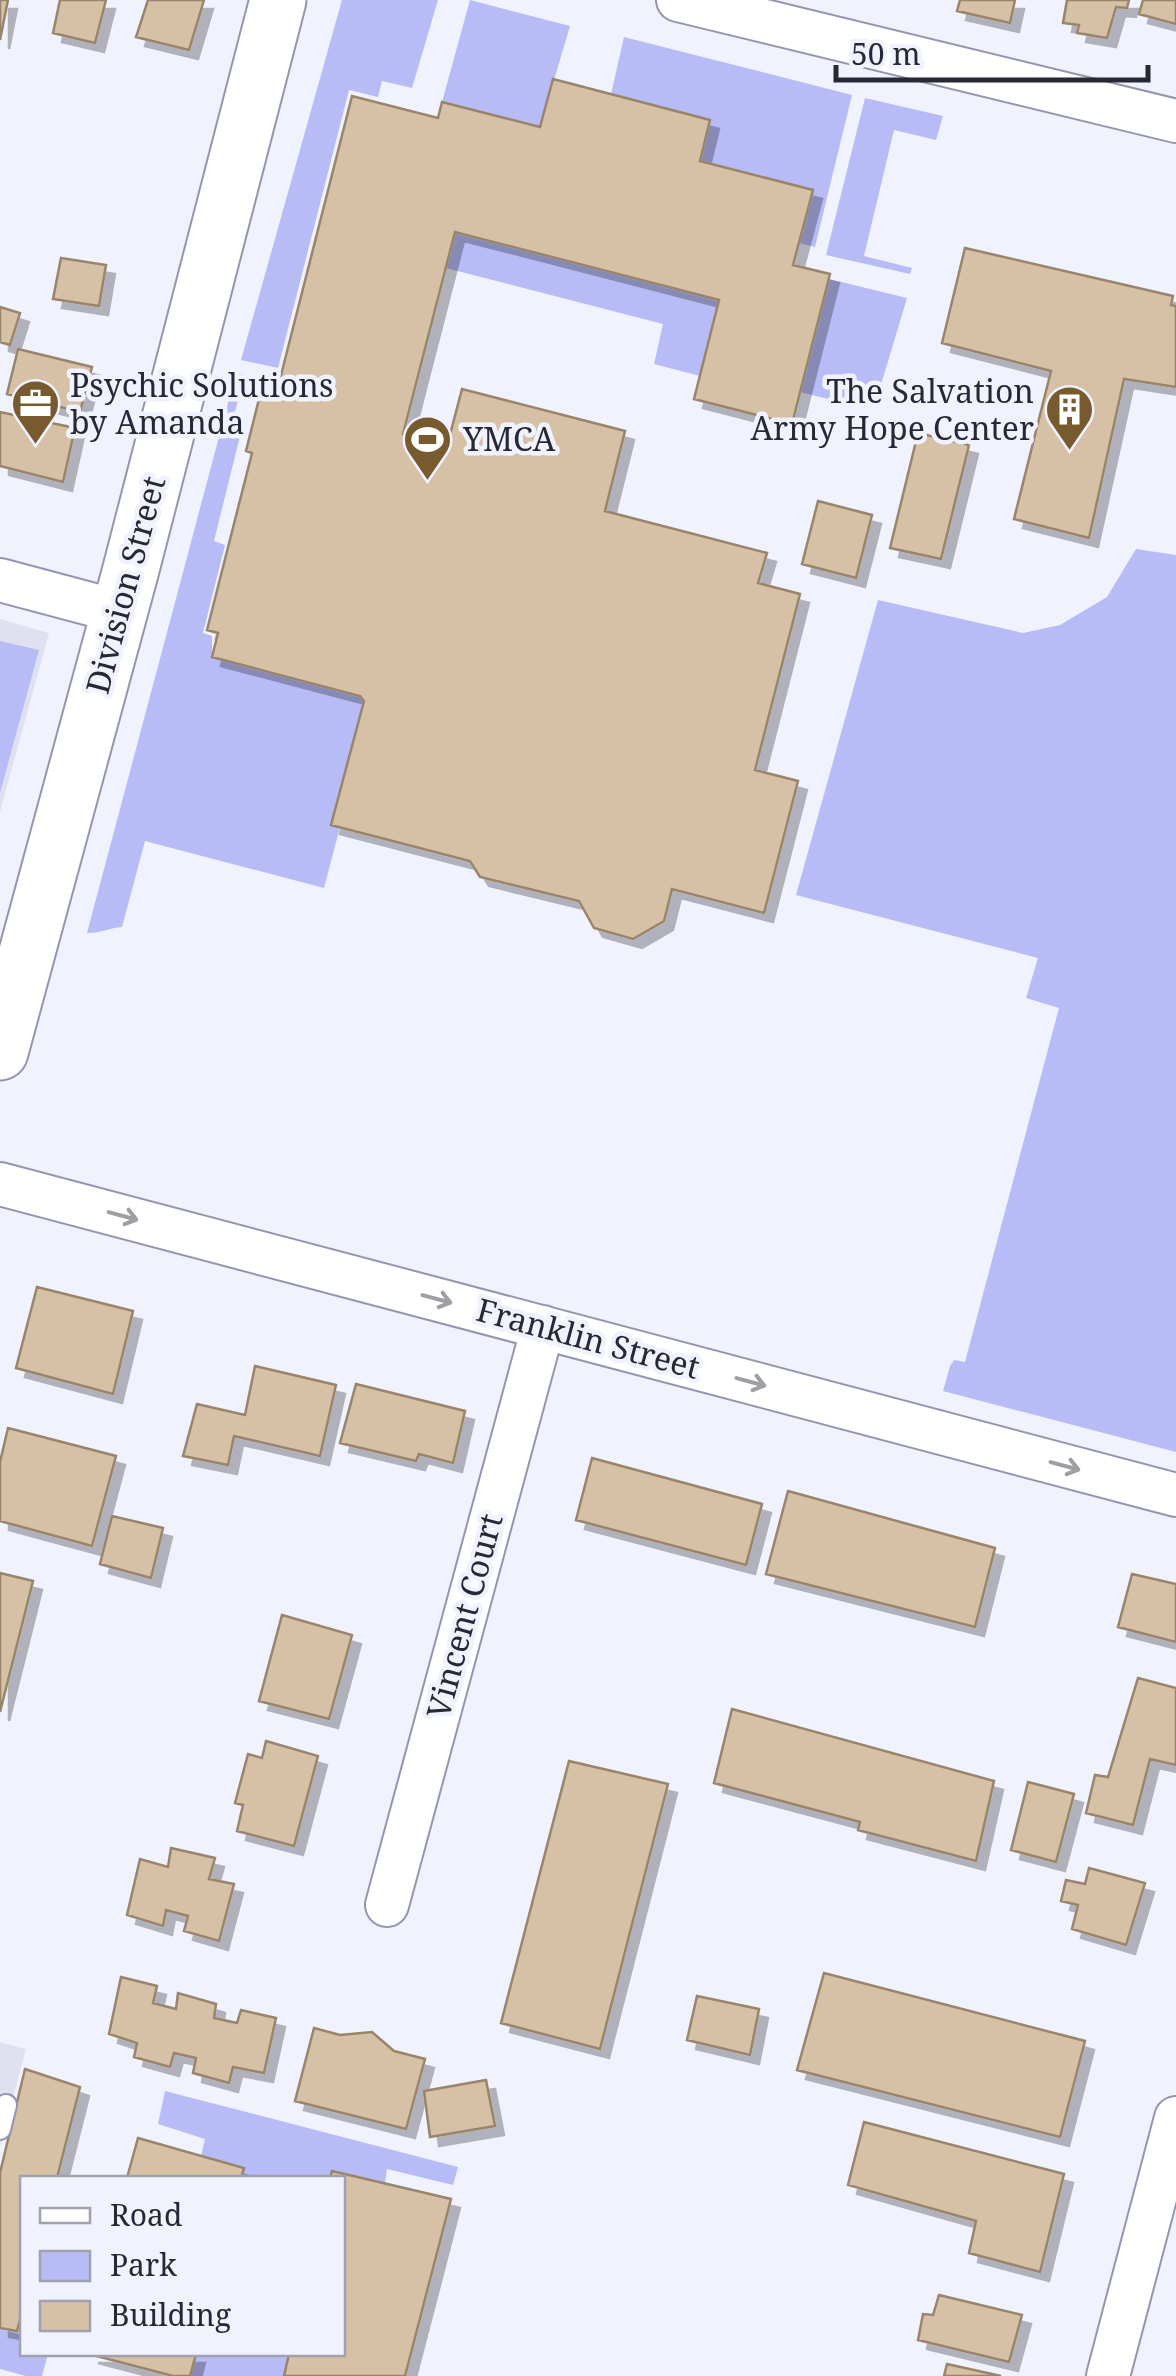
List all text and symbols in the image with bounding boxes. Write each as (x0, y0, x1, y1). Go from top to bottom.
scale bar (836, 20, 1148, 82)
text: 50 m (851, 33, 921, 74)
place label: Psychic Solutions by Amanda (70, 363, 333, 443)
place label: The Salvation Army Hope Center (751, 369, 1034, 449)
office icon: Psychic Solutions by Amanda (9, 378, 61, 446)
building icon: The Salvation Army Hope Center (1043, 384, 1095, 452)
sports icon: YMCA (402, 414, 454, 482)
place label: YMCA (462, 417, 556, 460)
street label: Division Street (75, 471, 174, 698)
one-way arrow (107, 1208, 138, 1227)
street label: Franklin Street (472, 1287, 705, 1388)
one-way arrow (421, 1291, 452, 1310)
one-way arrow (735, 1374, 766, 1393)
one-way arrow (1049, 1457, 1080, 1476)
street label: Vincent Court (416, 1508, 512, 1723)
legend (20, 2176, 345, 2356)
text: Road (110, 2194, 182, 2235)
text: Park (110, 2244, 177, 2285)
text: Building (110, 2294, 231, 2335)

